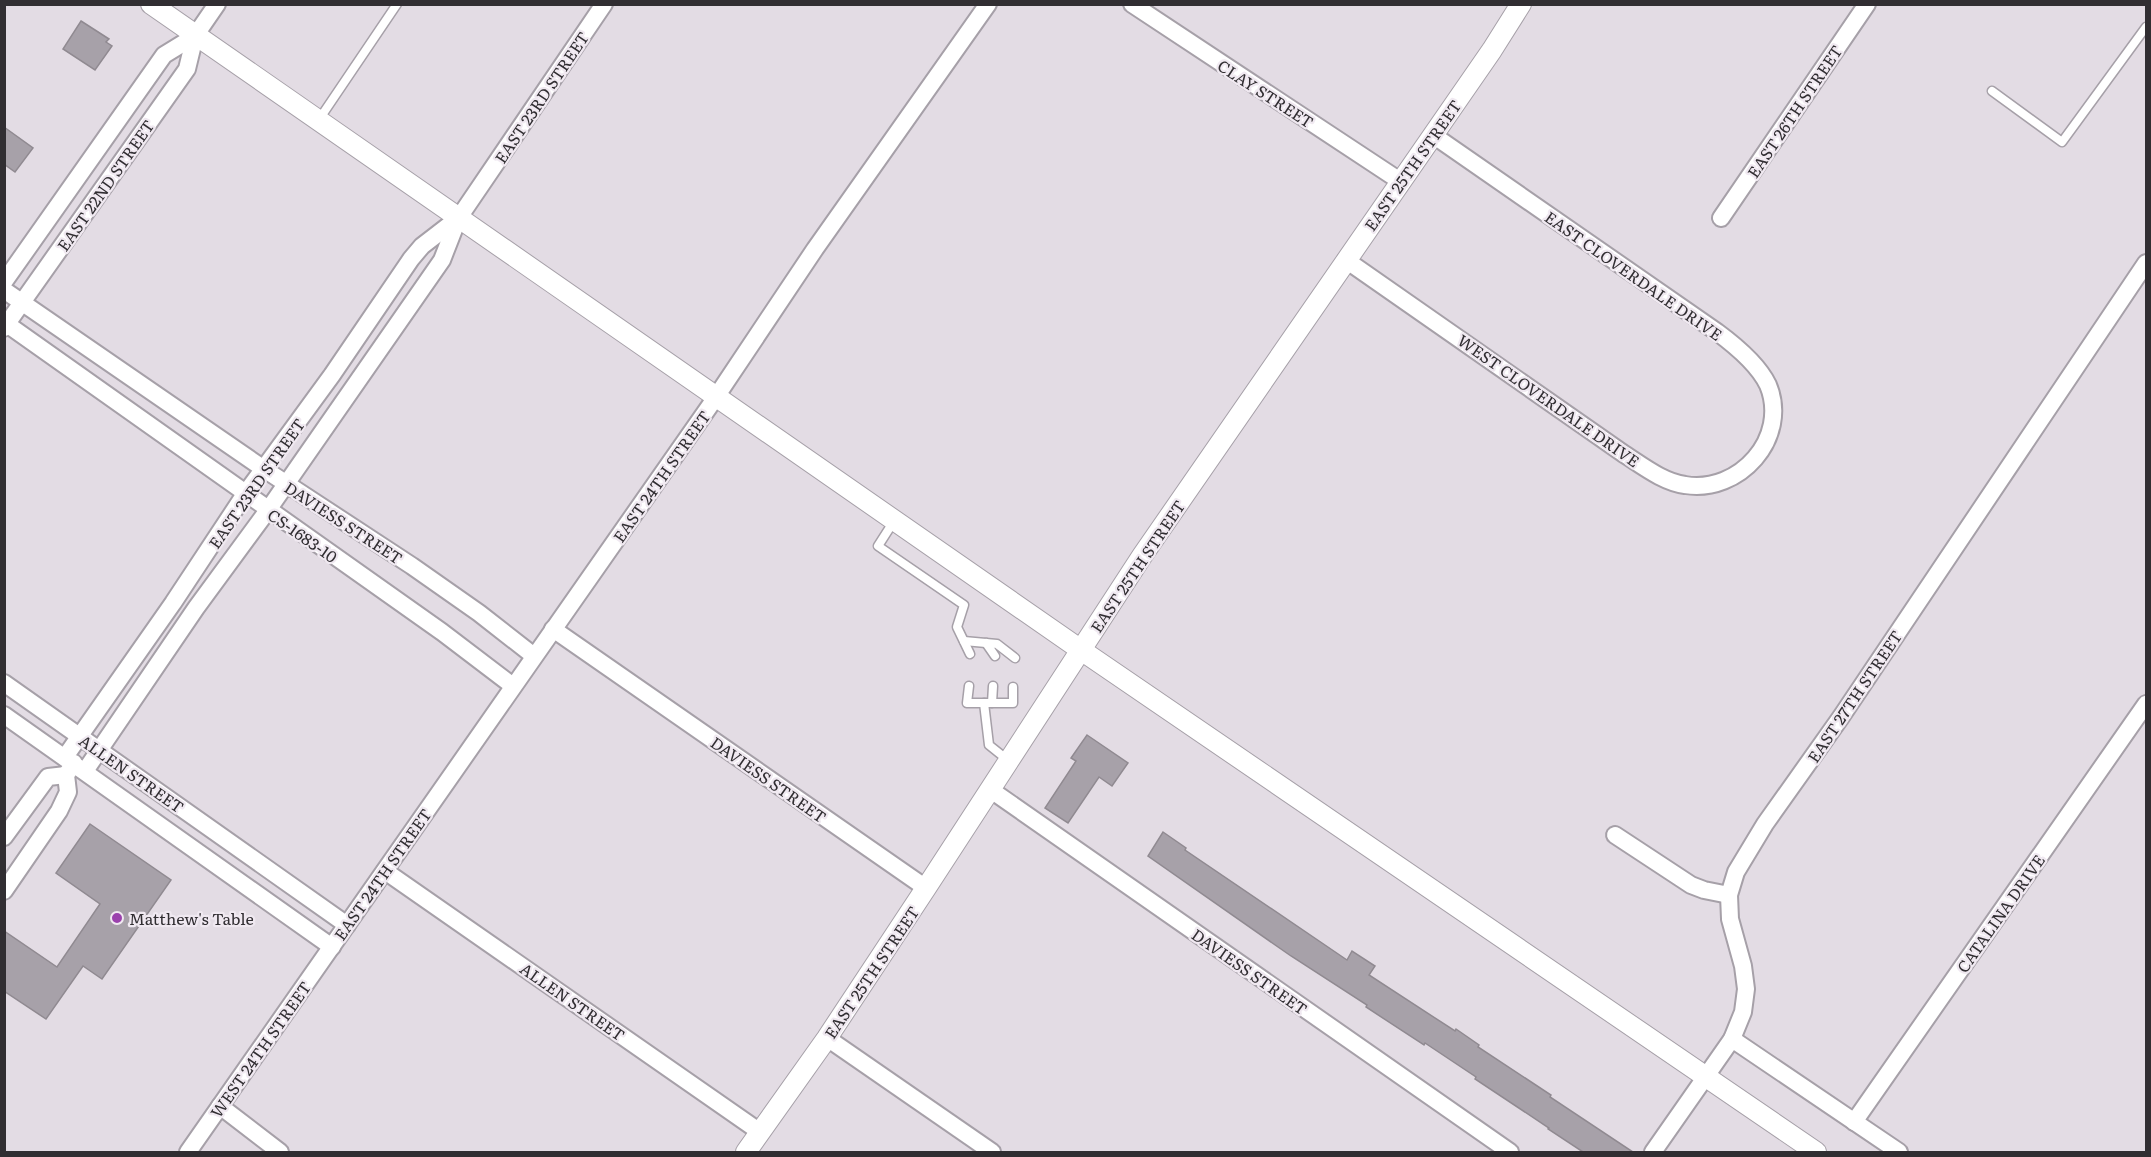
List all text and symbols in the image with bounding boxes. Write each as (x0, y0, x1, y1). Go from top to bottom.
street label: EAST 23RD STREET (488, 26, 594, 168)
street label: EAST 26TH STREET (1741, 40, 1848, 182)
street label: CLAY STREET (1213, 53, 1319, 133)
street label: EAST 25TH STREET (1358, 94, 1466, 235)
street label: EAST 22ND STREET (51, 114, 160, 256)
street label: EAST CLOVERDALE DRIVE (1540, 204, 1728, 346)
street label: WEST CLOVERDALE DRIVE (1453, 328, 1645, 472)
street label: EAST 24TH STREET (606, 405, 716, 547)
street label: EAST 23RD STREET (202, 413, 310, 553)
street label: DAVIESS STREET (280, 475, 408, 569)
street label: EAST 25TH STREET (1084, 495, 1190, 637)
street label: CS-1683-10 (263, 502, 343, 568)
street label: EAST 27TH STREET (1801, 625, 1907, 767)
street label: ALLEN STREET (75, 728, 190, 818)
street label: DAVIESS STREET (706, 730, 832, 828)
street label: EAST 24TH STREET (327, 803, 437, 945)
street label: CATALINA DRIVE (1950, 849, 2050, 977)
street label: EAST 25TH STREET (818, 901, 924, 1043)
place label: Matthew's Table (129, 906, 254, 930)
marker: Matthew's Table (110, 911, 124, 925)
street label: DAVIESS STREET (1187, 922, 1313, 1020)
street label: ALLEN STREET (516, 956, 631, 1046)
street label: WEST 24TH STREET (204, 976, 316, 1122)

